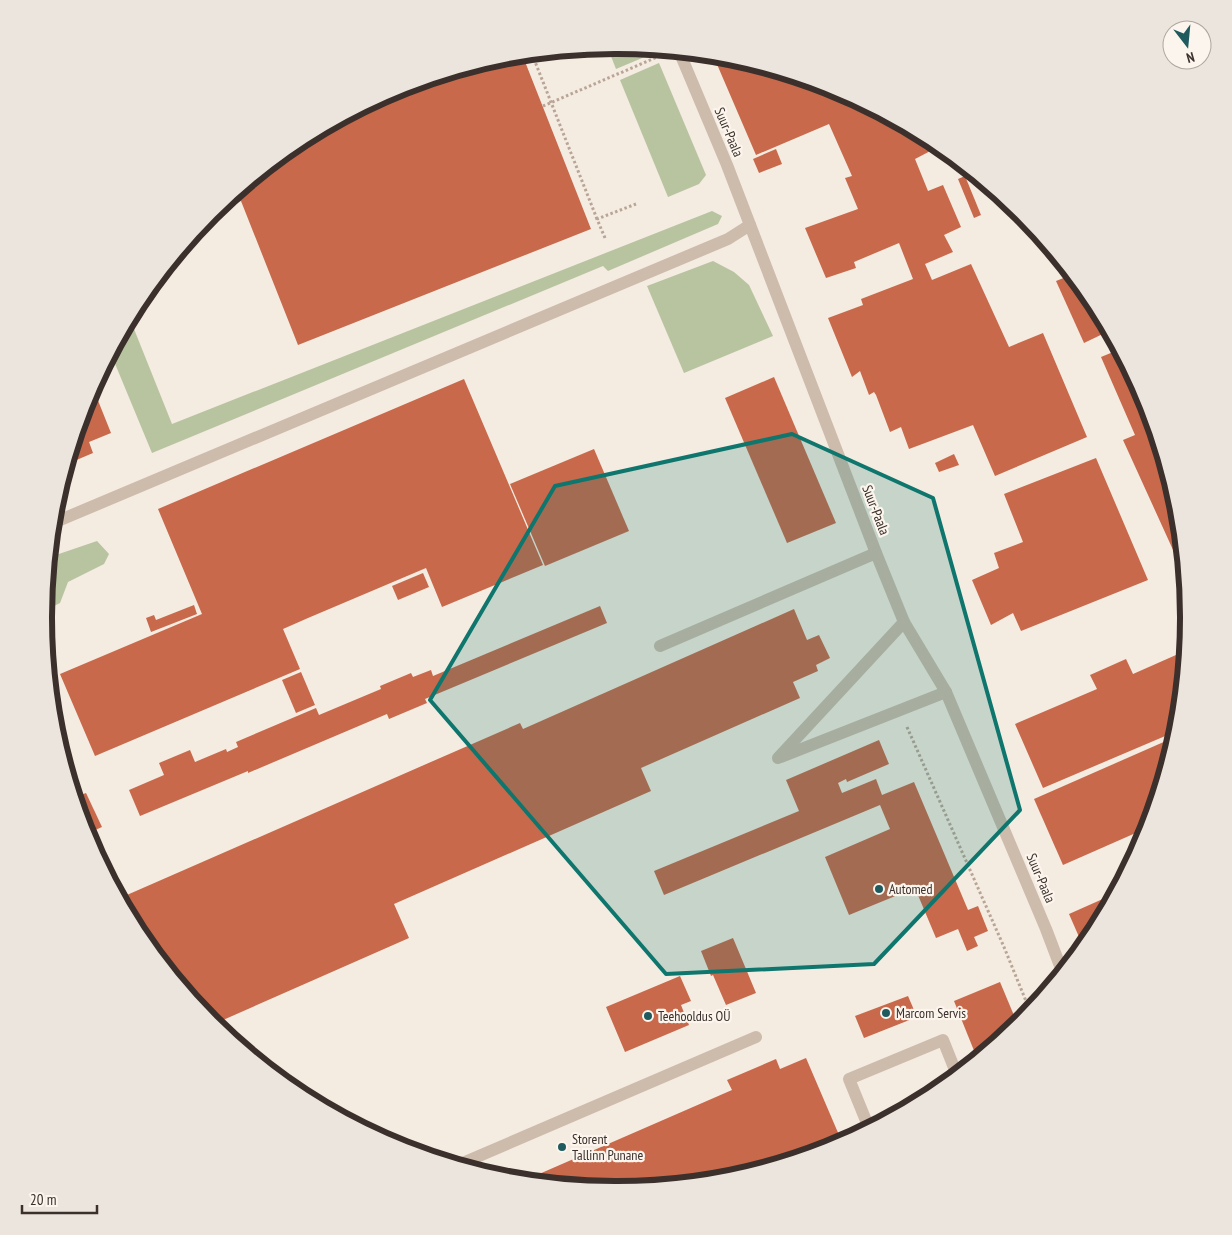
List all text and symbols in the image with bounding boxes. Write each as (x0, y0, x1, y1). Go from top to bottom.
north arrow (1162, 20, 1212, 70)
text: N (1184, 48, 1197, 67)
street label: Suur-Paala (711, 105, 747, 159)
street label: Suur-Paala (858, 482, 894, 538)
street label: Suur-Paala (1023, 851, 1059, 905)
place label: Automed (889, 880, 932, 898)
marker: Automed (873, 883, 885, 895)
place label: Marcom Servis (896, 1004, 966, 1022)
place label: Teehooldus OÜ (658, 1007, 731, 1025)
marker: Marcom Servis (880, 1007, 892, 1019)
marker: Teehooldus OÜ (642, 1010, 654, 1022)
place label: Storent Tallinn Punane (572, 1130, 643, 1164)
marker: Storent Tallinn Punane (556, 1141, 568, 1153)
scale bar (22, 1182, 98, 1214)
text: 20 m (30, 1190, 56, 1209)

